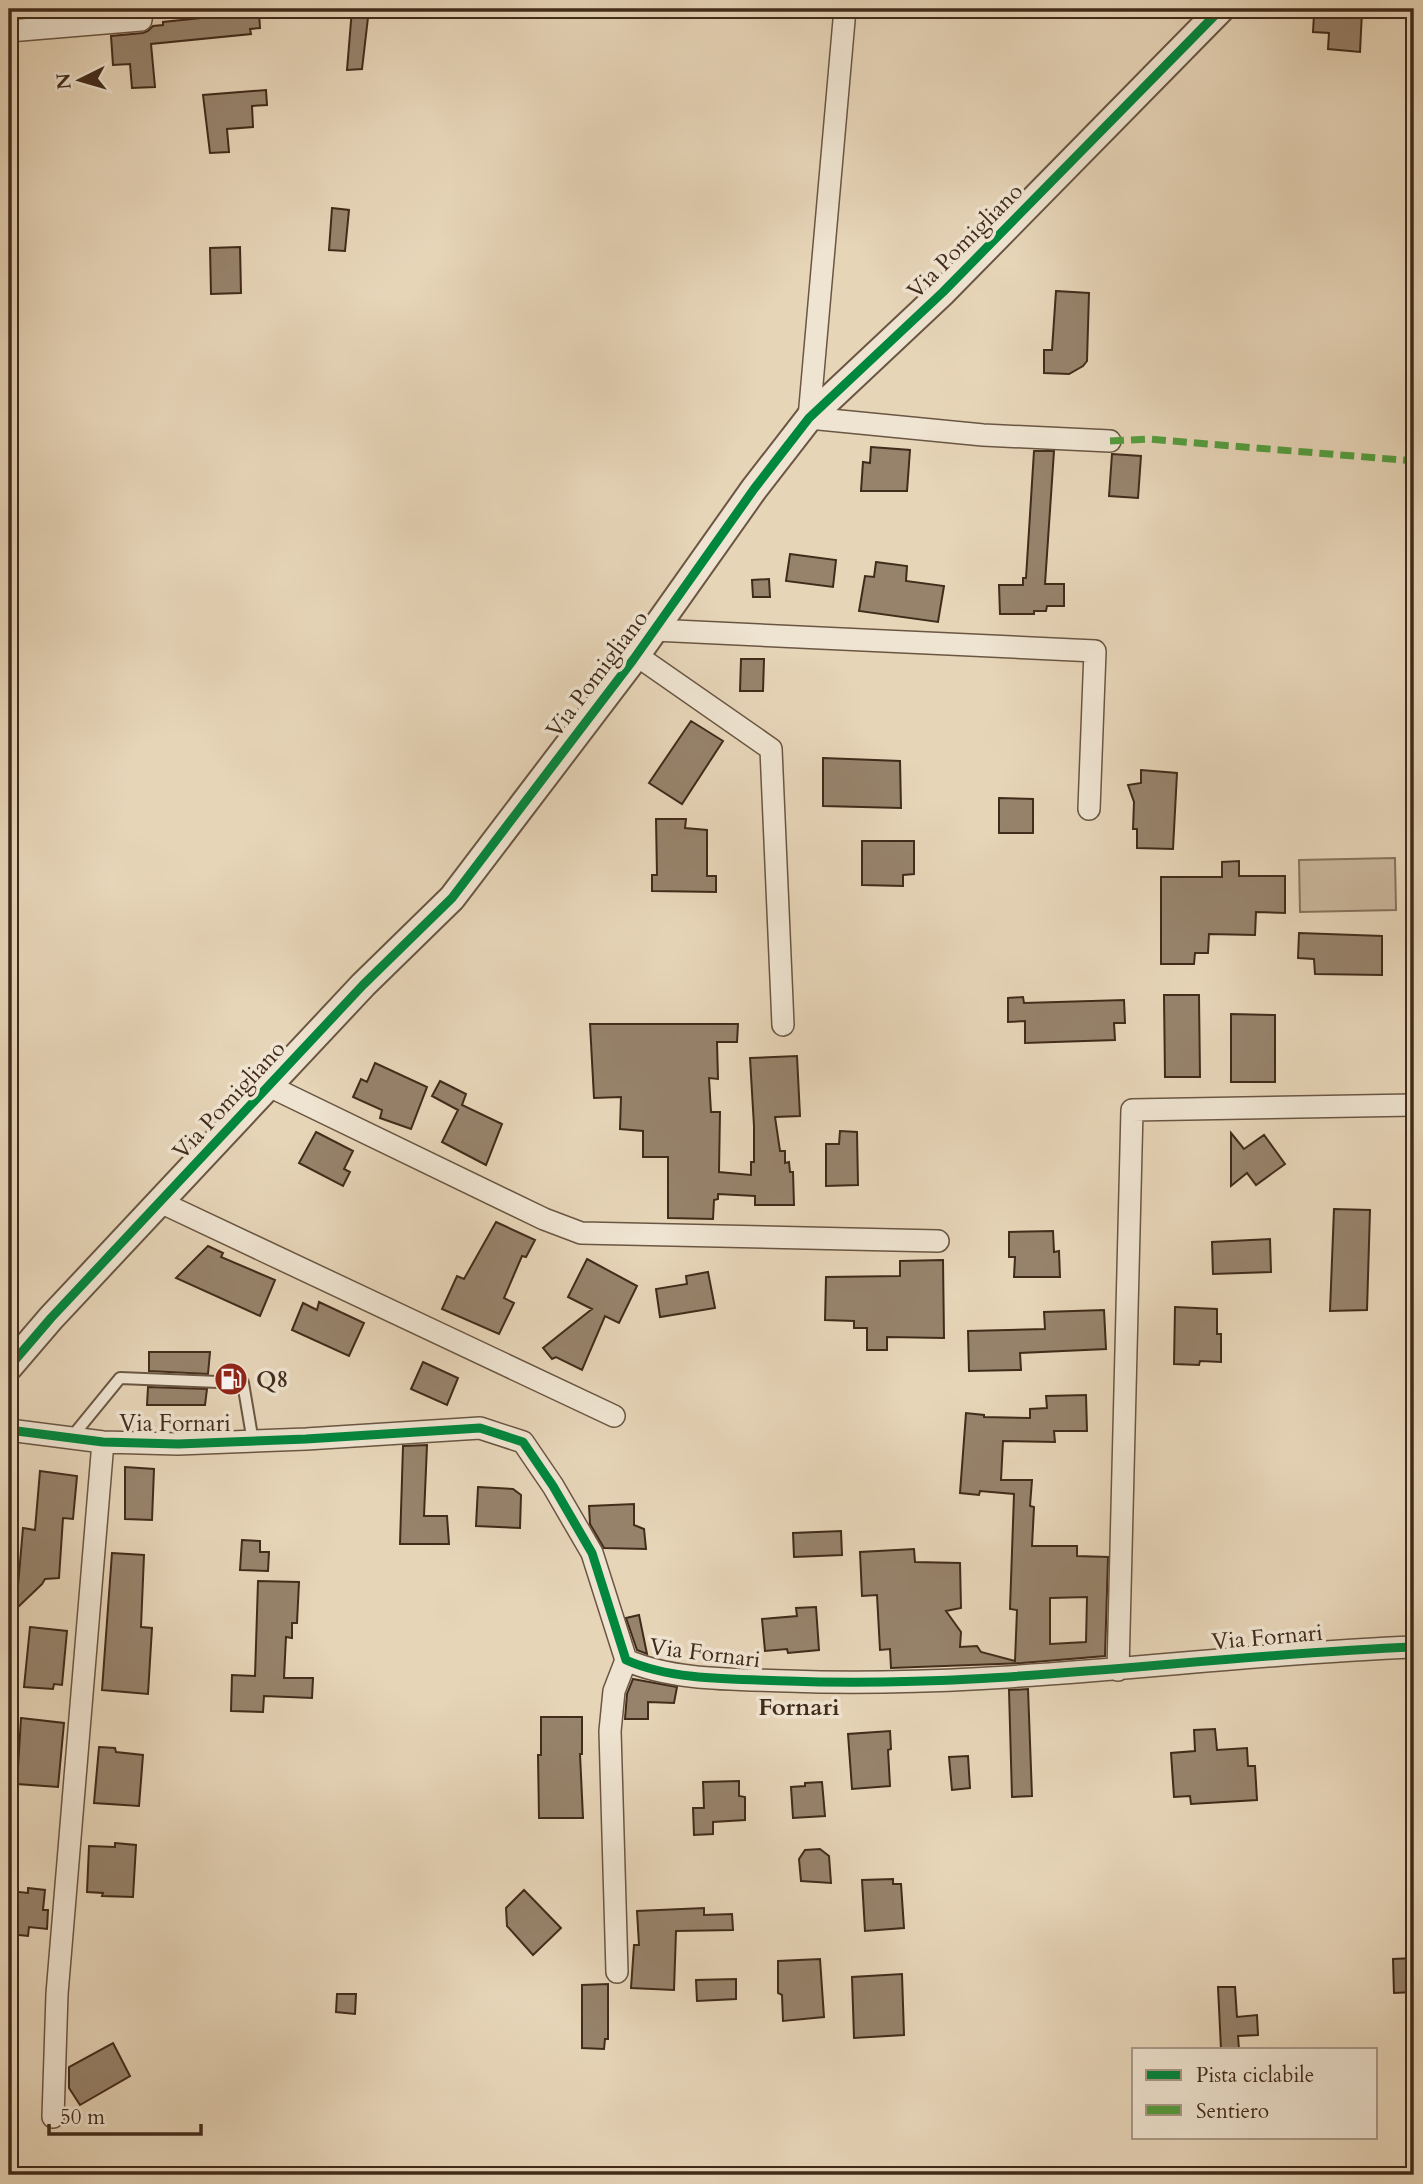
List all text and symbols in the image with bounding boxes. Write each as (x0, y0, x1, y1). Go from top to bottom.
north arrow (46, 46, 116, 116)
text: N (50, 72, 78, 91)
street label: Via Pomigliano (900, 176, 1030, 306)
street label: Via Pomigliano (539, 604, 655, 744)
street label: Via Pomigliano (166, 1034, 292, 1166)
fuel station icon: Q8 (212, 1360, 250, 1398)
place label: Q8 (256, 1364, 288, 1395)
street label: Via Fornari (119, 1408, 231, 1439)
street label: Via Fornari (1210, 1617, 1324, 1657)
street label: Via Fornari (648, 1631, 762, 1675)
district label: Fornari (758, 1691, 840, 1724)
legend (1132, 2048, 1378, 2138)
text: Pista ciclabile (1196, 2061, 1314, 2090)
scale bar (49, 2093, 201, 2137)
text: Sentiero (1196, 2097, 1269, 2126)
text: 50 m (60, 2103, 105, 2132)

